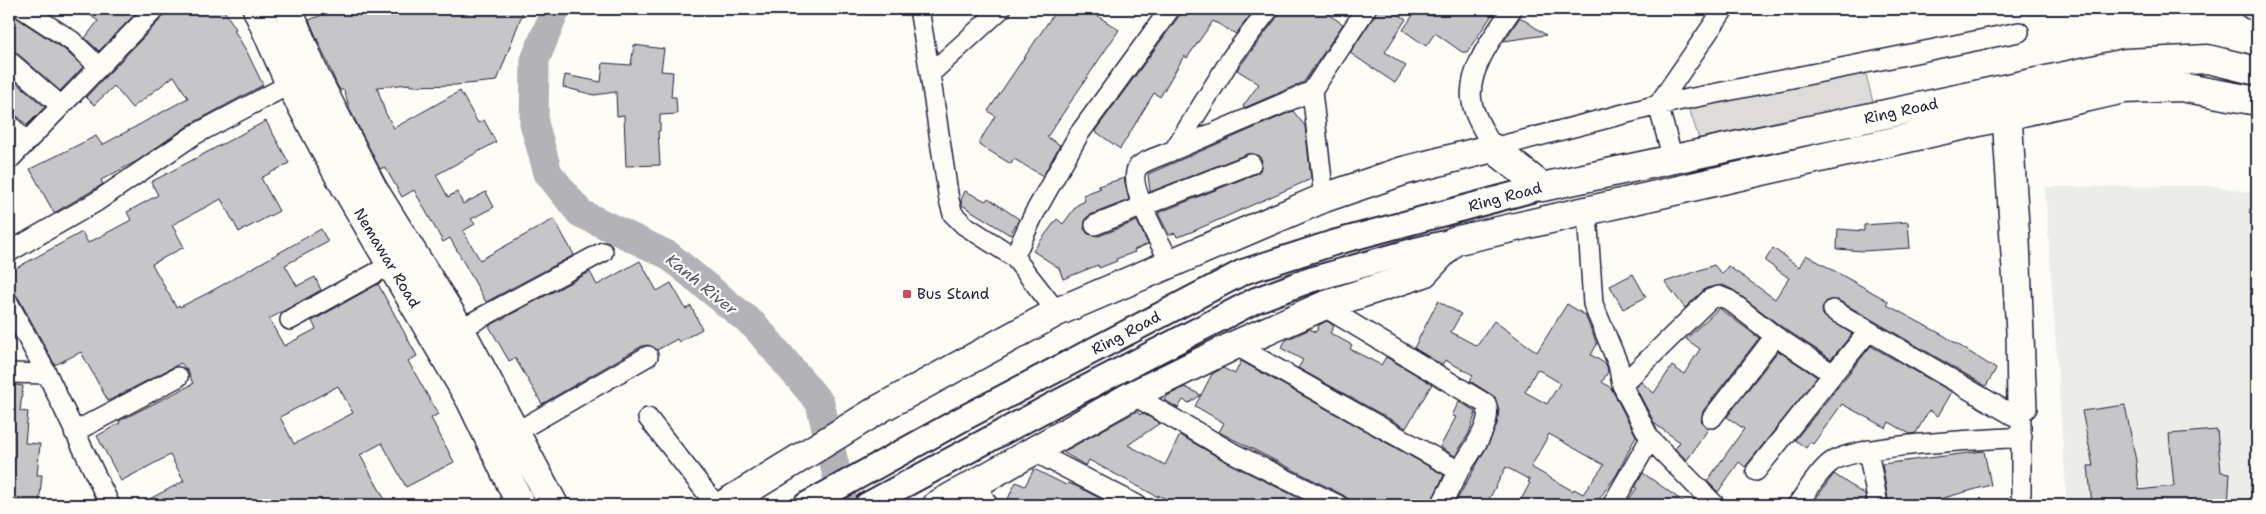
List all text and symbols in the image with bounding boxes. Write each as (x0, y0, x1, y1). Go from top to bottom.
street label: Ring Road (1862, 93, 1940, 129)
street label: Ring Road (1466, 177, 1544, 216)
street label: Nemawar Road (349, 204, 425, 312)
water label: Kanh River (662, 249, 742, 320)
place label: Bus Stand (917, 284, 990, 304)
marker: Bus Stand (901, 288, 913, 300)
street label: Ring Road (1088, 306, 1164, 360)

